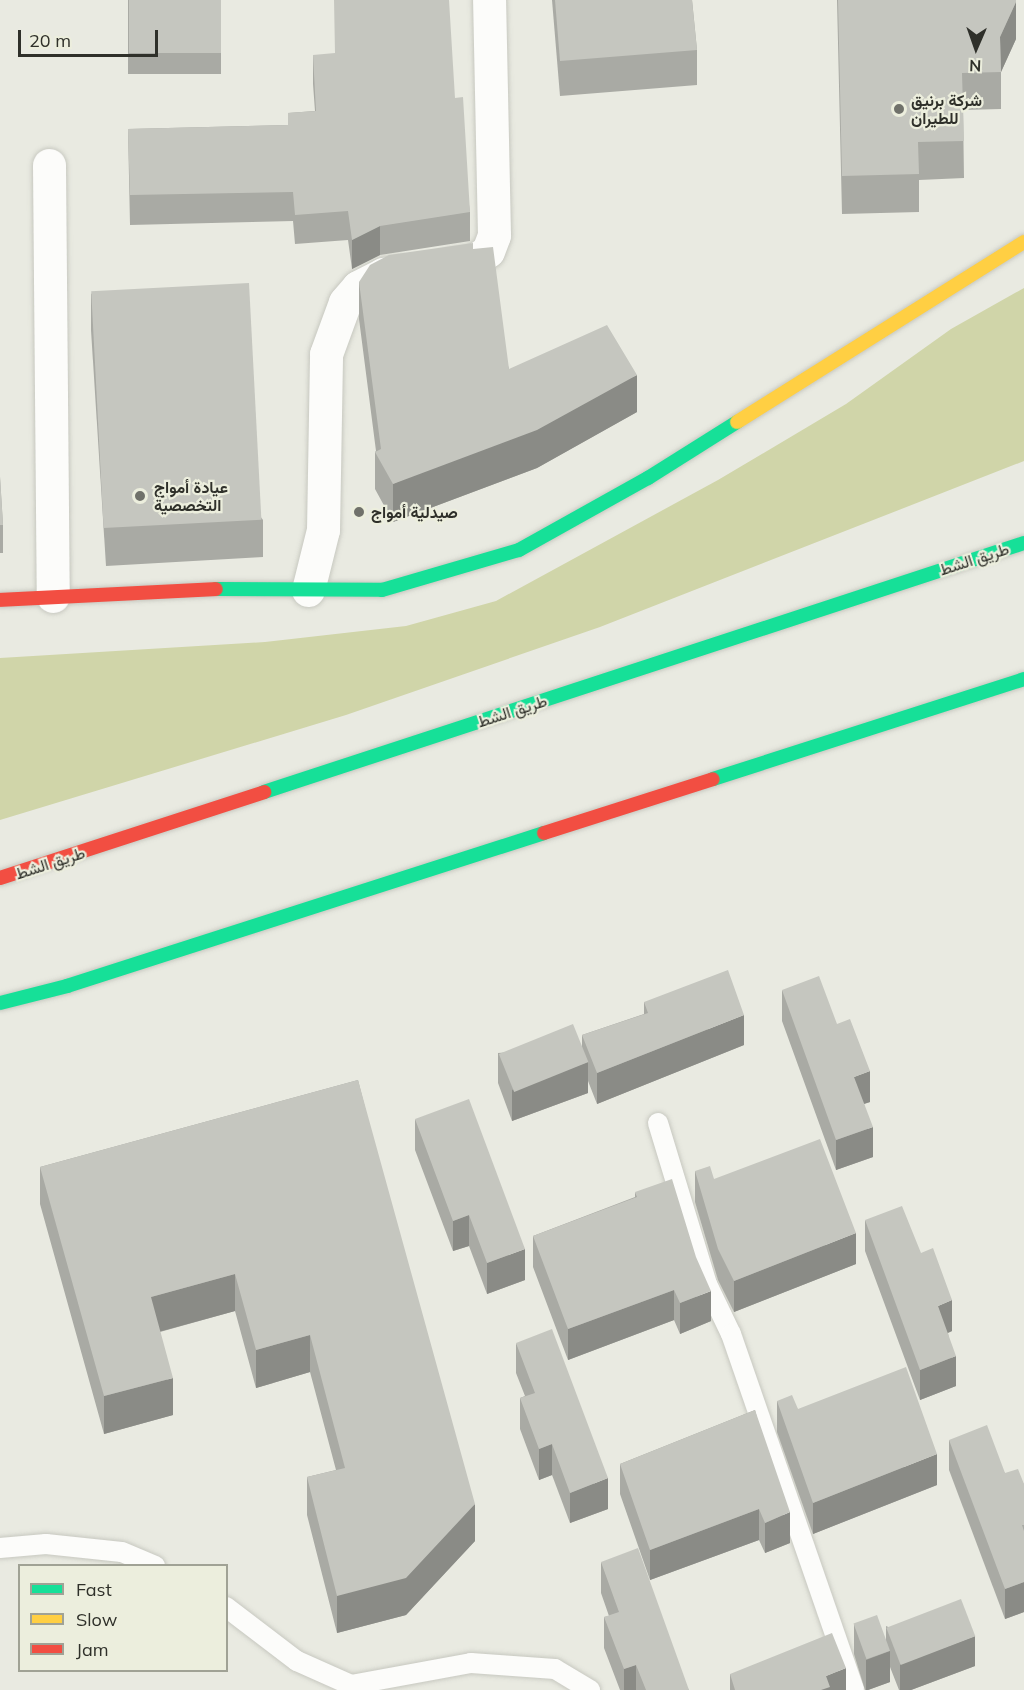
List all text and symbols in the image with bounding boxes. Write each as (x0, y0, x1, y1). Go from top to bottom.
scale bar (21, 18, 160, 56)
north arrow (946, 18, 1006, 78)
text: 20 m (29, 29, 71, 52)
text: N (969, 56, 982, 76)
place label: شركة برنيق للطيران (911, 90, 982, 128)
marker: شركة برنيق للطيران (892, 102, 906, 116)
place label: عيادة أمواج التخصصية (154, 477, 228, 515)
marker: عيادة أمواج التخصصية (131, 487, 149, 505)
place label: صيدلية أمواج (371, 502, 458, 522)
marker: صيدلية أمواج (352, 505, 366, 519)
street label: طريق الشط (937, 539, 1011, 579)
street label: طريق الشط (475, 691, 549, 731)
street label: طريق الشط (13, 843, 87, 883)
legend (18, 1564, 228, 1672)
text: Fast (76, 1578, 112, 1601)
text: Slow (76, 1608, 117, 1631)
text: Jam (76, 1638, 109, 1661)

